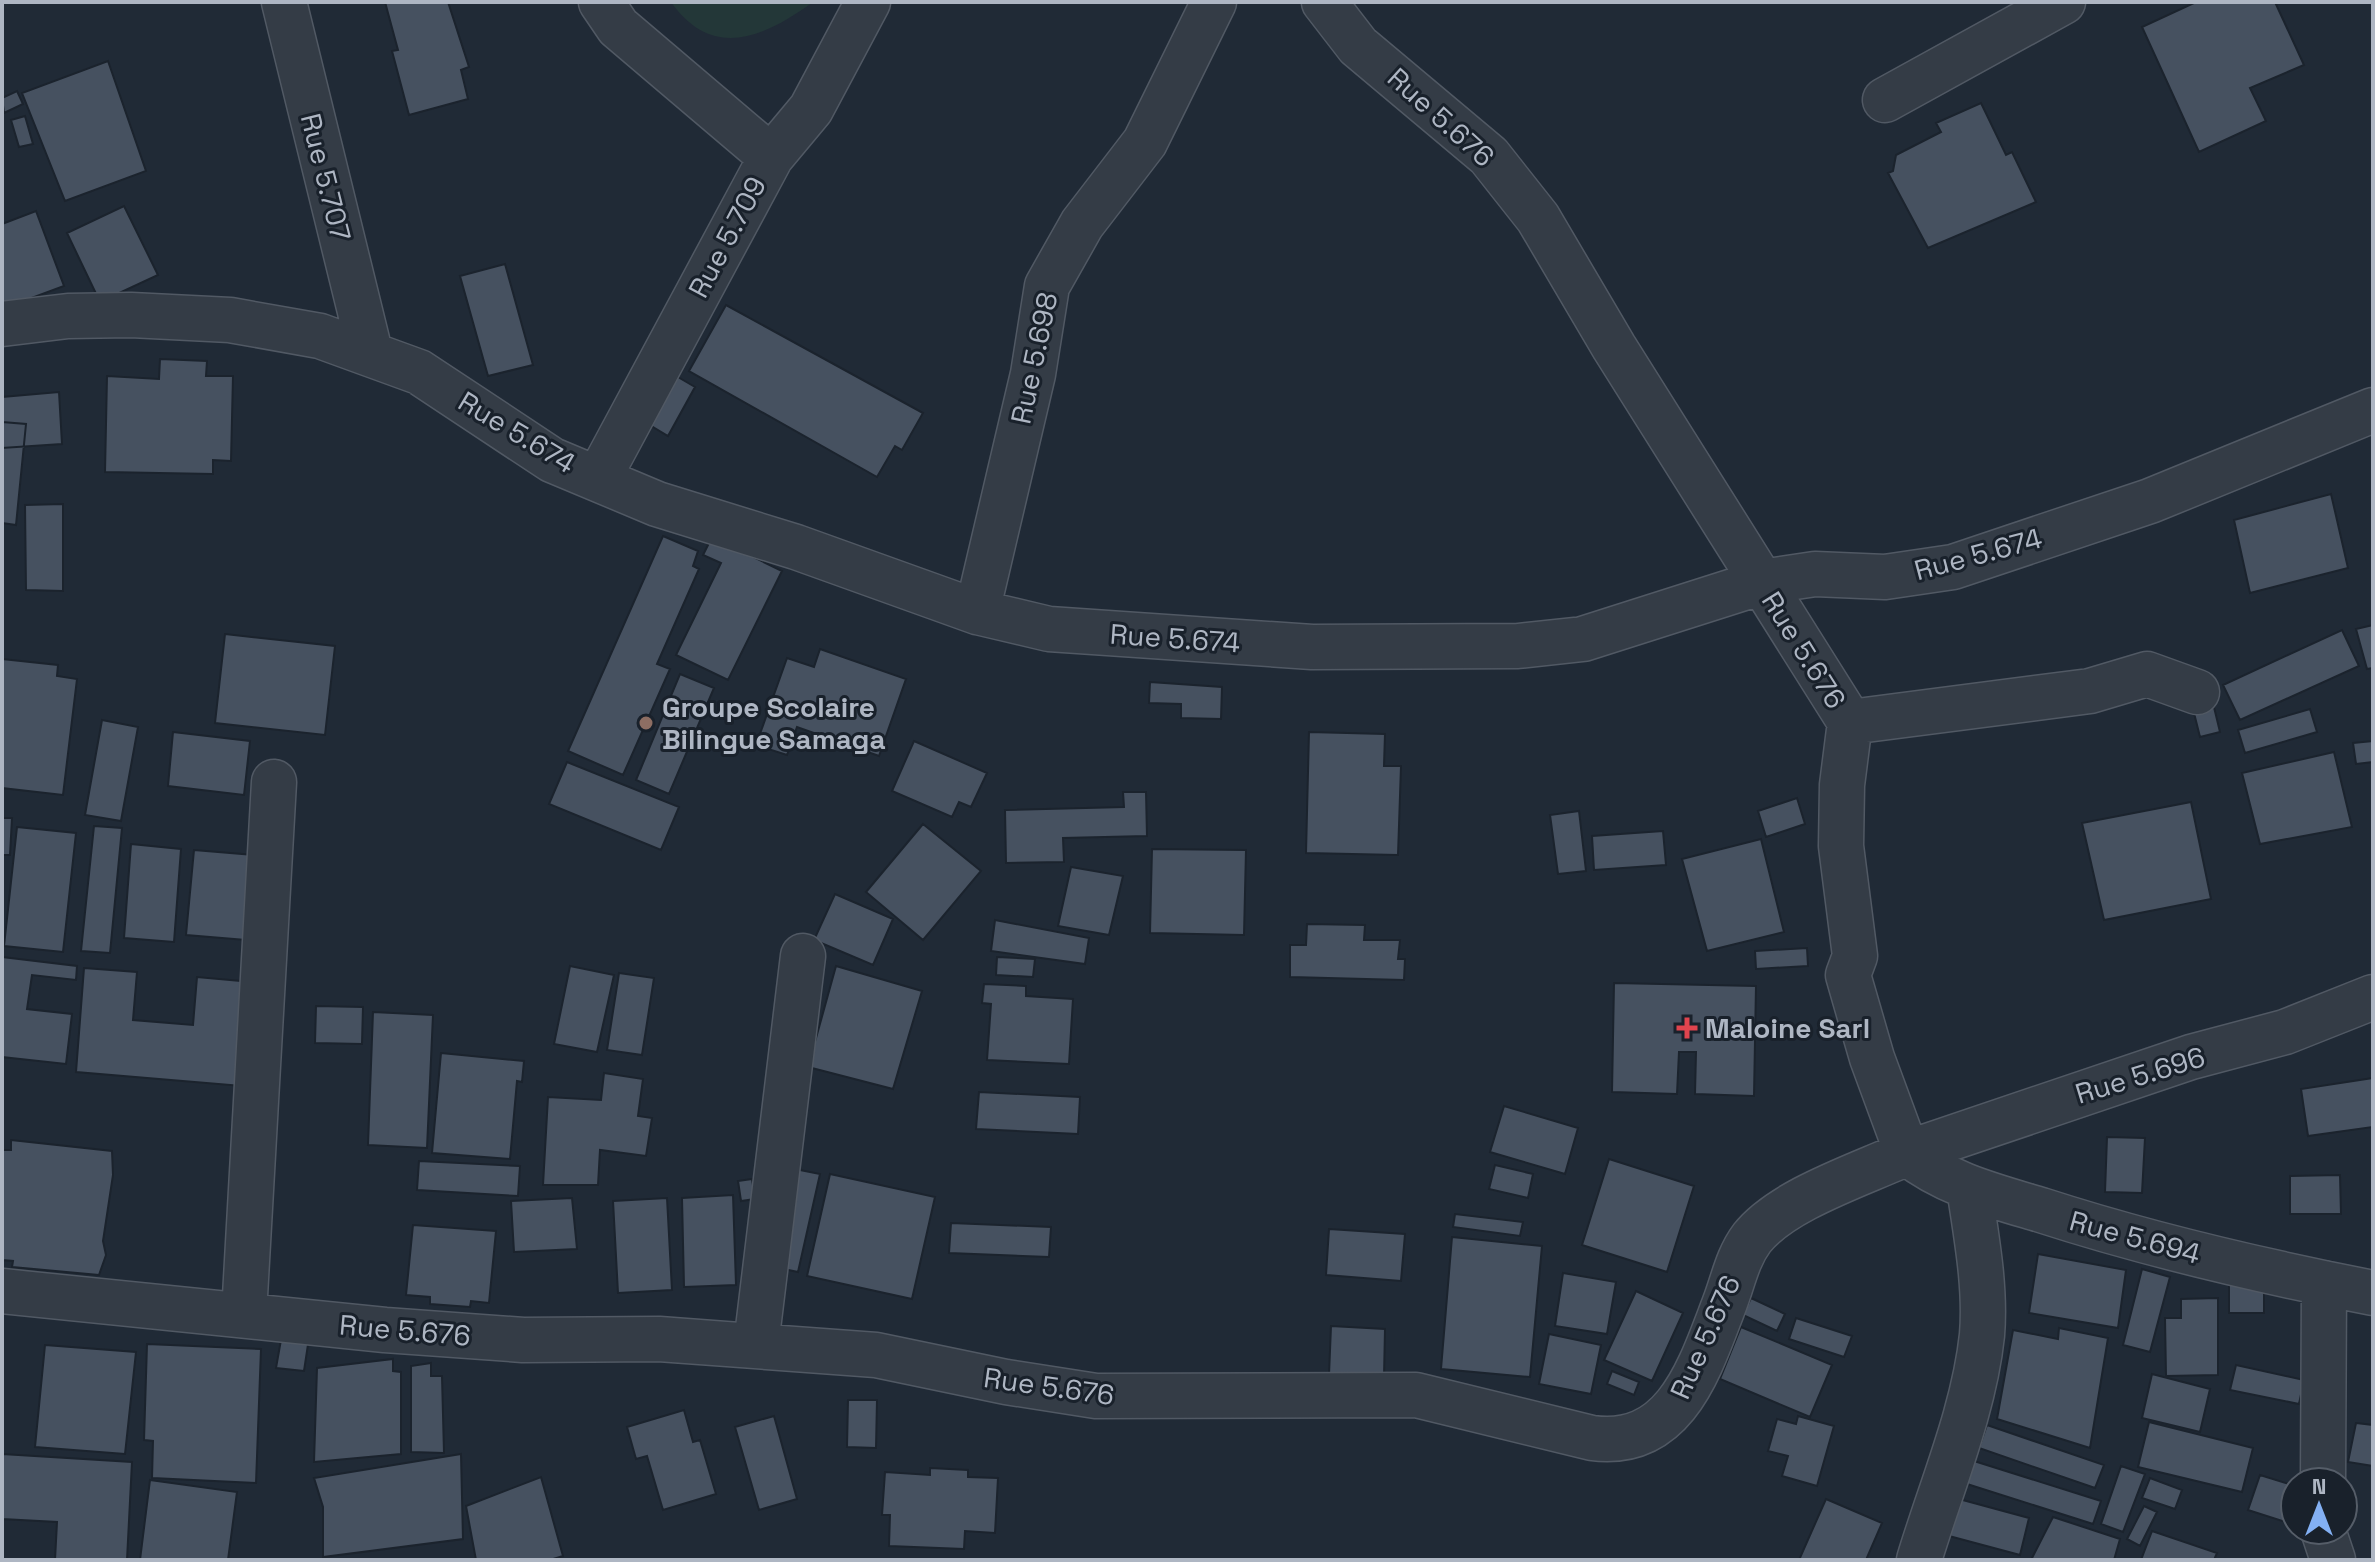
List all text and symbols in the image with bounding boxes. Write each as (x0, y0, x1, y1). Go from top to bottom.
street label: Rue 5.676 (1380, 60, 1502, 174)
street label: Rue 5.707 (293, 109, 359, 245)
street label: Rue 5.709 (680, 170, 774, 304)
street label: Rue 5.698 (1002, 289, 1066, 427)
street label: Rue 5.674 (452, 383, 582, 481)
street label: Rue 5.674 (1910, 520, 2046, 588)
street label: Rue 5.676 (1754, 585, 1854, 715)
street label: Rue 5.674 (1109, 615, 1241, 661)
place label: Groupe Scolaire Bilingue Samaga (662, 689, 886, 757)
marker: Groupe Scolaire Bilingue Samaga (637, 714, 655, 732)
place label: Maloine Sarl (1705, 1010, 1870, 1046)
marker: Maloine Sarl (1676, 1017, 1698, 1039)
street label: Rue 5.696 (2071, 1038, 2209, 1112)
street label: Rue 5.694 (2066, 1202, 2204, 1272)
street label: Rue 5.676 (1662, 1270, 1748, 1404)
street label: Rue 5.676 (338, 1306, 472, 1354)
street label: Rue 5.676 (981, 1359, 1117, 1413)
north arrow (2279, 1466, 2359, 1546)
text: N (2312, 1472, 2326, 1500)

